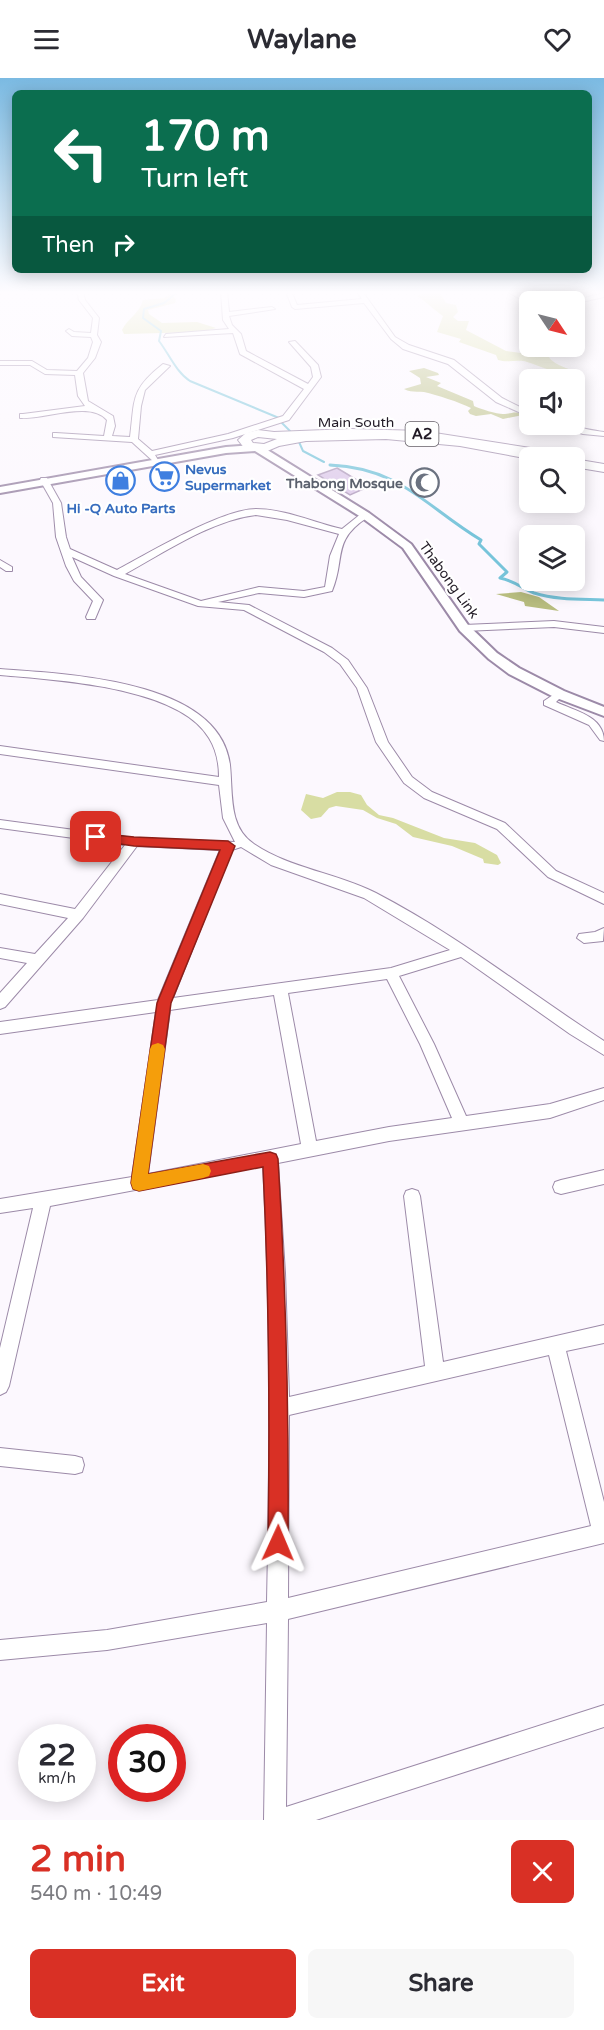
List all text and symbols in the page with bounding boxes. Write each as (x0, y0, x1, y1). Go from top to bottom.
icon: menu (30, 23, 63, 56)
text: Waylane (247, 23, 357, 56)
icon: heart (541, 23, 574, 56)
text: 170 m (141, 111, 270, 162)
icon: left (42, 114, 120, 192)
text: Turn left (141, 162, 248, 195)
icon: right (107, 228, 140, 261)
text: Then (42, 232, 95, 258)
north arrow (519, 291, 585, 357)
map controls (519, 291, 585, 591)
button: sound (519, 369, 585, 435)
street label: Main South (318, 414, 394, 431)
road number: A2 (406, 422, 438, 446)
button: search (519, 447, 585, 513)
supermarket icon: Nevus Supermarket (148, 461, 180, 493)
place label: Nevus Supermarket (185, 461, 272, 494)
shop icon: Hi -Q Auto Parts (105, 465, 137, 497)
mosque icon: Thabong Mosque (408, 467, 440, 499)
place label: Thabong Mosque (285, 475, 403, 492)
place label: Hi -Q Auto Parts (67, 500, 176, 517)
button: layers (519, 525, 585, 591)
street label: Thabong Link (415, 538, 483, 622)
pin (70, 811, 121, 862)
icon: arrive (79, 820, 112, 853)
position arrow (246, 1511, 310, 1575)
speed limit sign: 30 (108, 1724, 186, 1802)
text: 22 (38, 1737, 76, 1774)
text: km/h (38, 1769, 76, 1787)
text: 2 min (30, 1838, 126, 1881)
button: close (511, 1840, 574, 1903)
text: 540 m · 10:49 (30, 1882, 162, 1906)
button: Exit (30, 1949, 296, 2018)
button: Share (308, 1949, 574, 2018)

